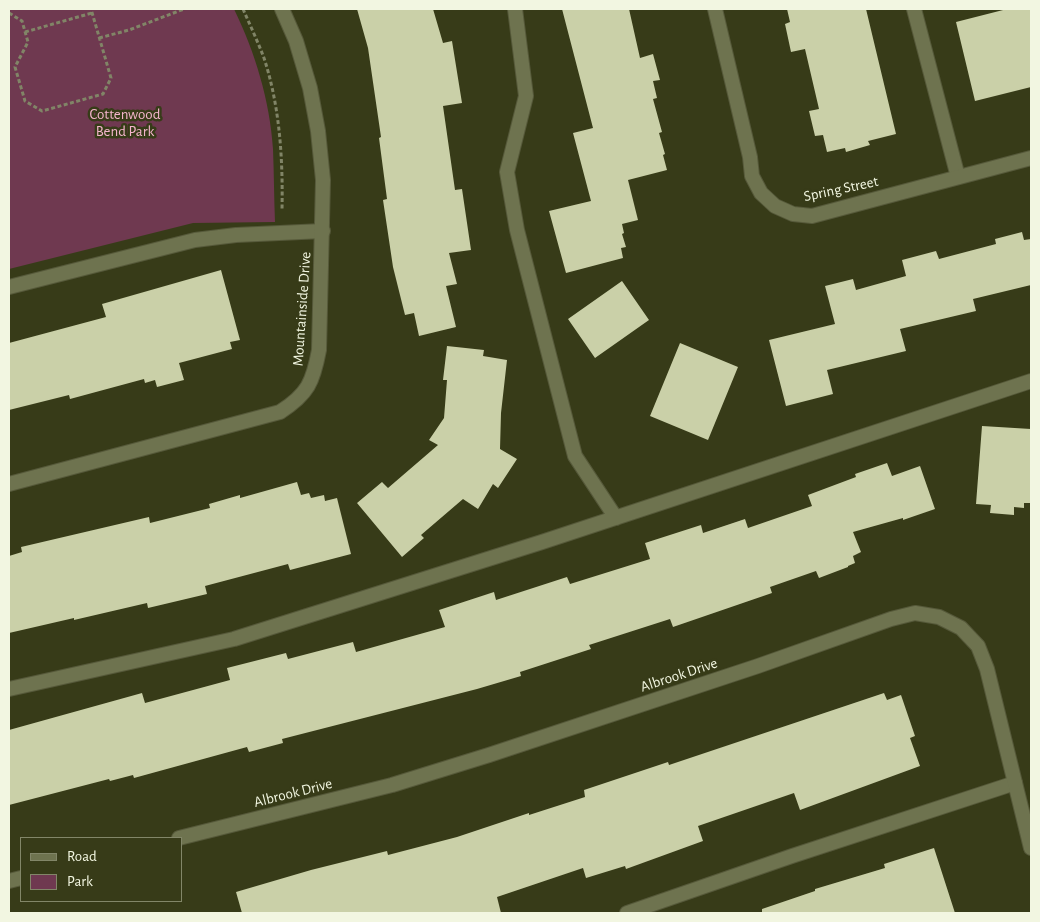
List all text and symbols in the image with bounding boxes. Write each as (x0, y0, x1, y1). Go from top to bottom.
park label: Cottenwood Bend Park (90, 105, 160, 140)
street label: Spring Street (802, 172, 880, 206)
street label: Mountainside Drive (289, 251, 315, 367)
street label: Albrook Drive (638, 654, 720, 696)
street label: Albrook Drive (252, 775, 334, 811)
legend (20, 837, 182, 902)
text: Road (67, 849, 97, 864)
text: Park (67, 874, 93, 889)

